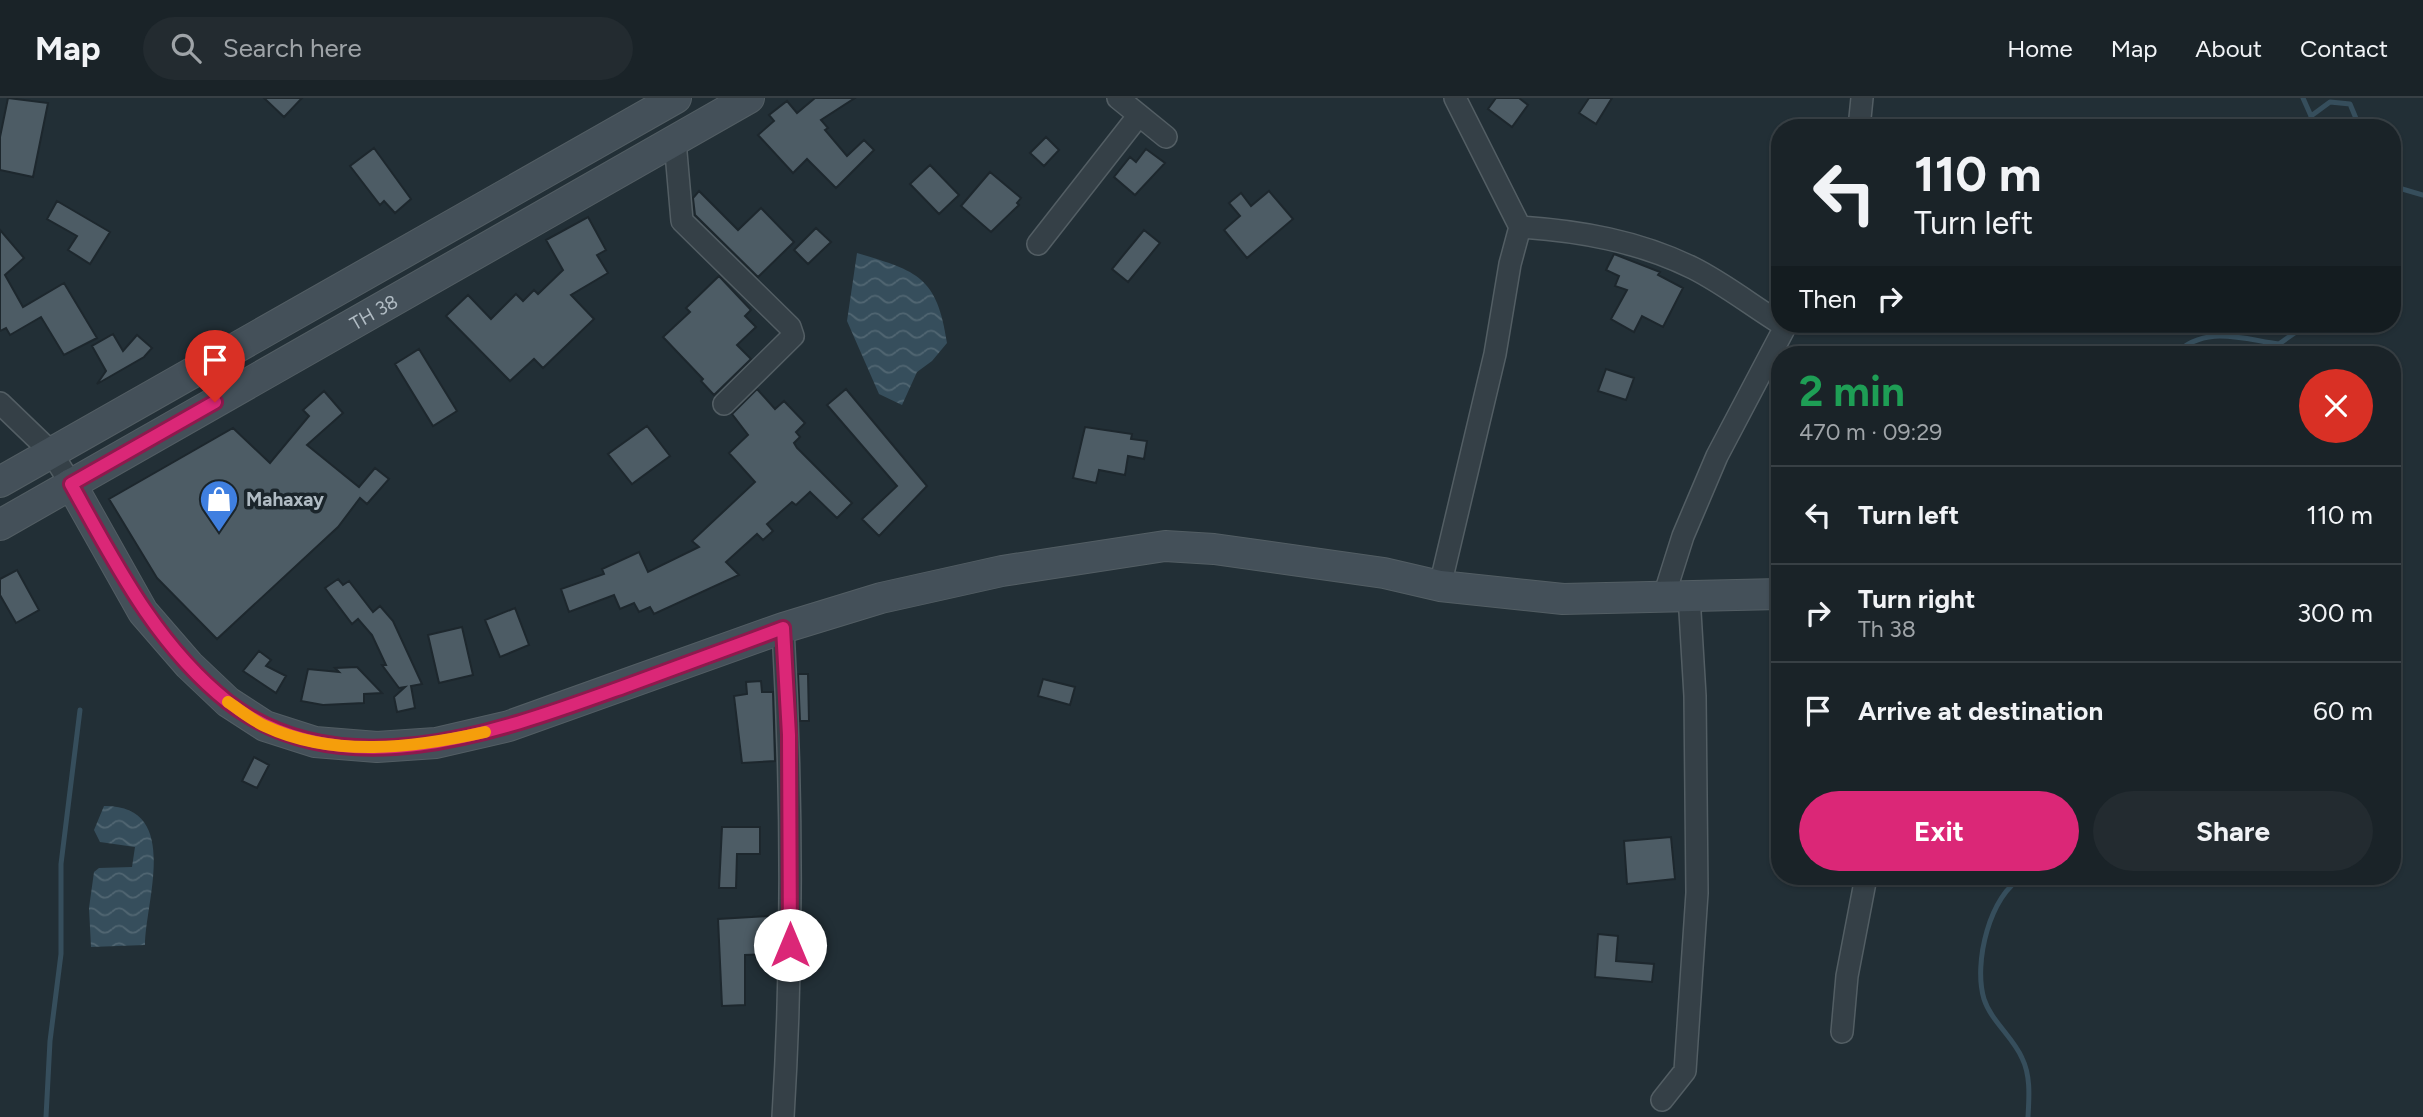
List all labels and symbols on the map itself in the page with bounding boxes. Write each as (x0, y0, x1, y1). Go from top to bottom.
street label: TH 38 (345, 289, 402, 335)
pin (185, 330, 245, 402)
shop icon: Mahaxay (198, 478, 240, 533)
place label: Mahaxay (246, 488, 324, 511)
position arrow (753, 908, 827, 982)

